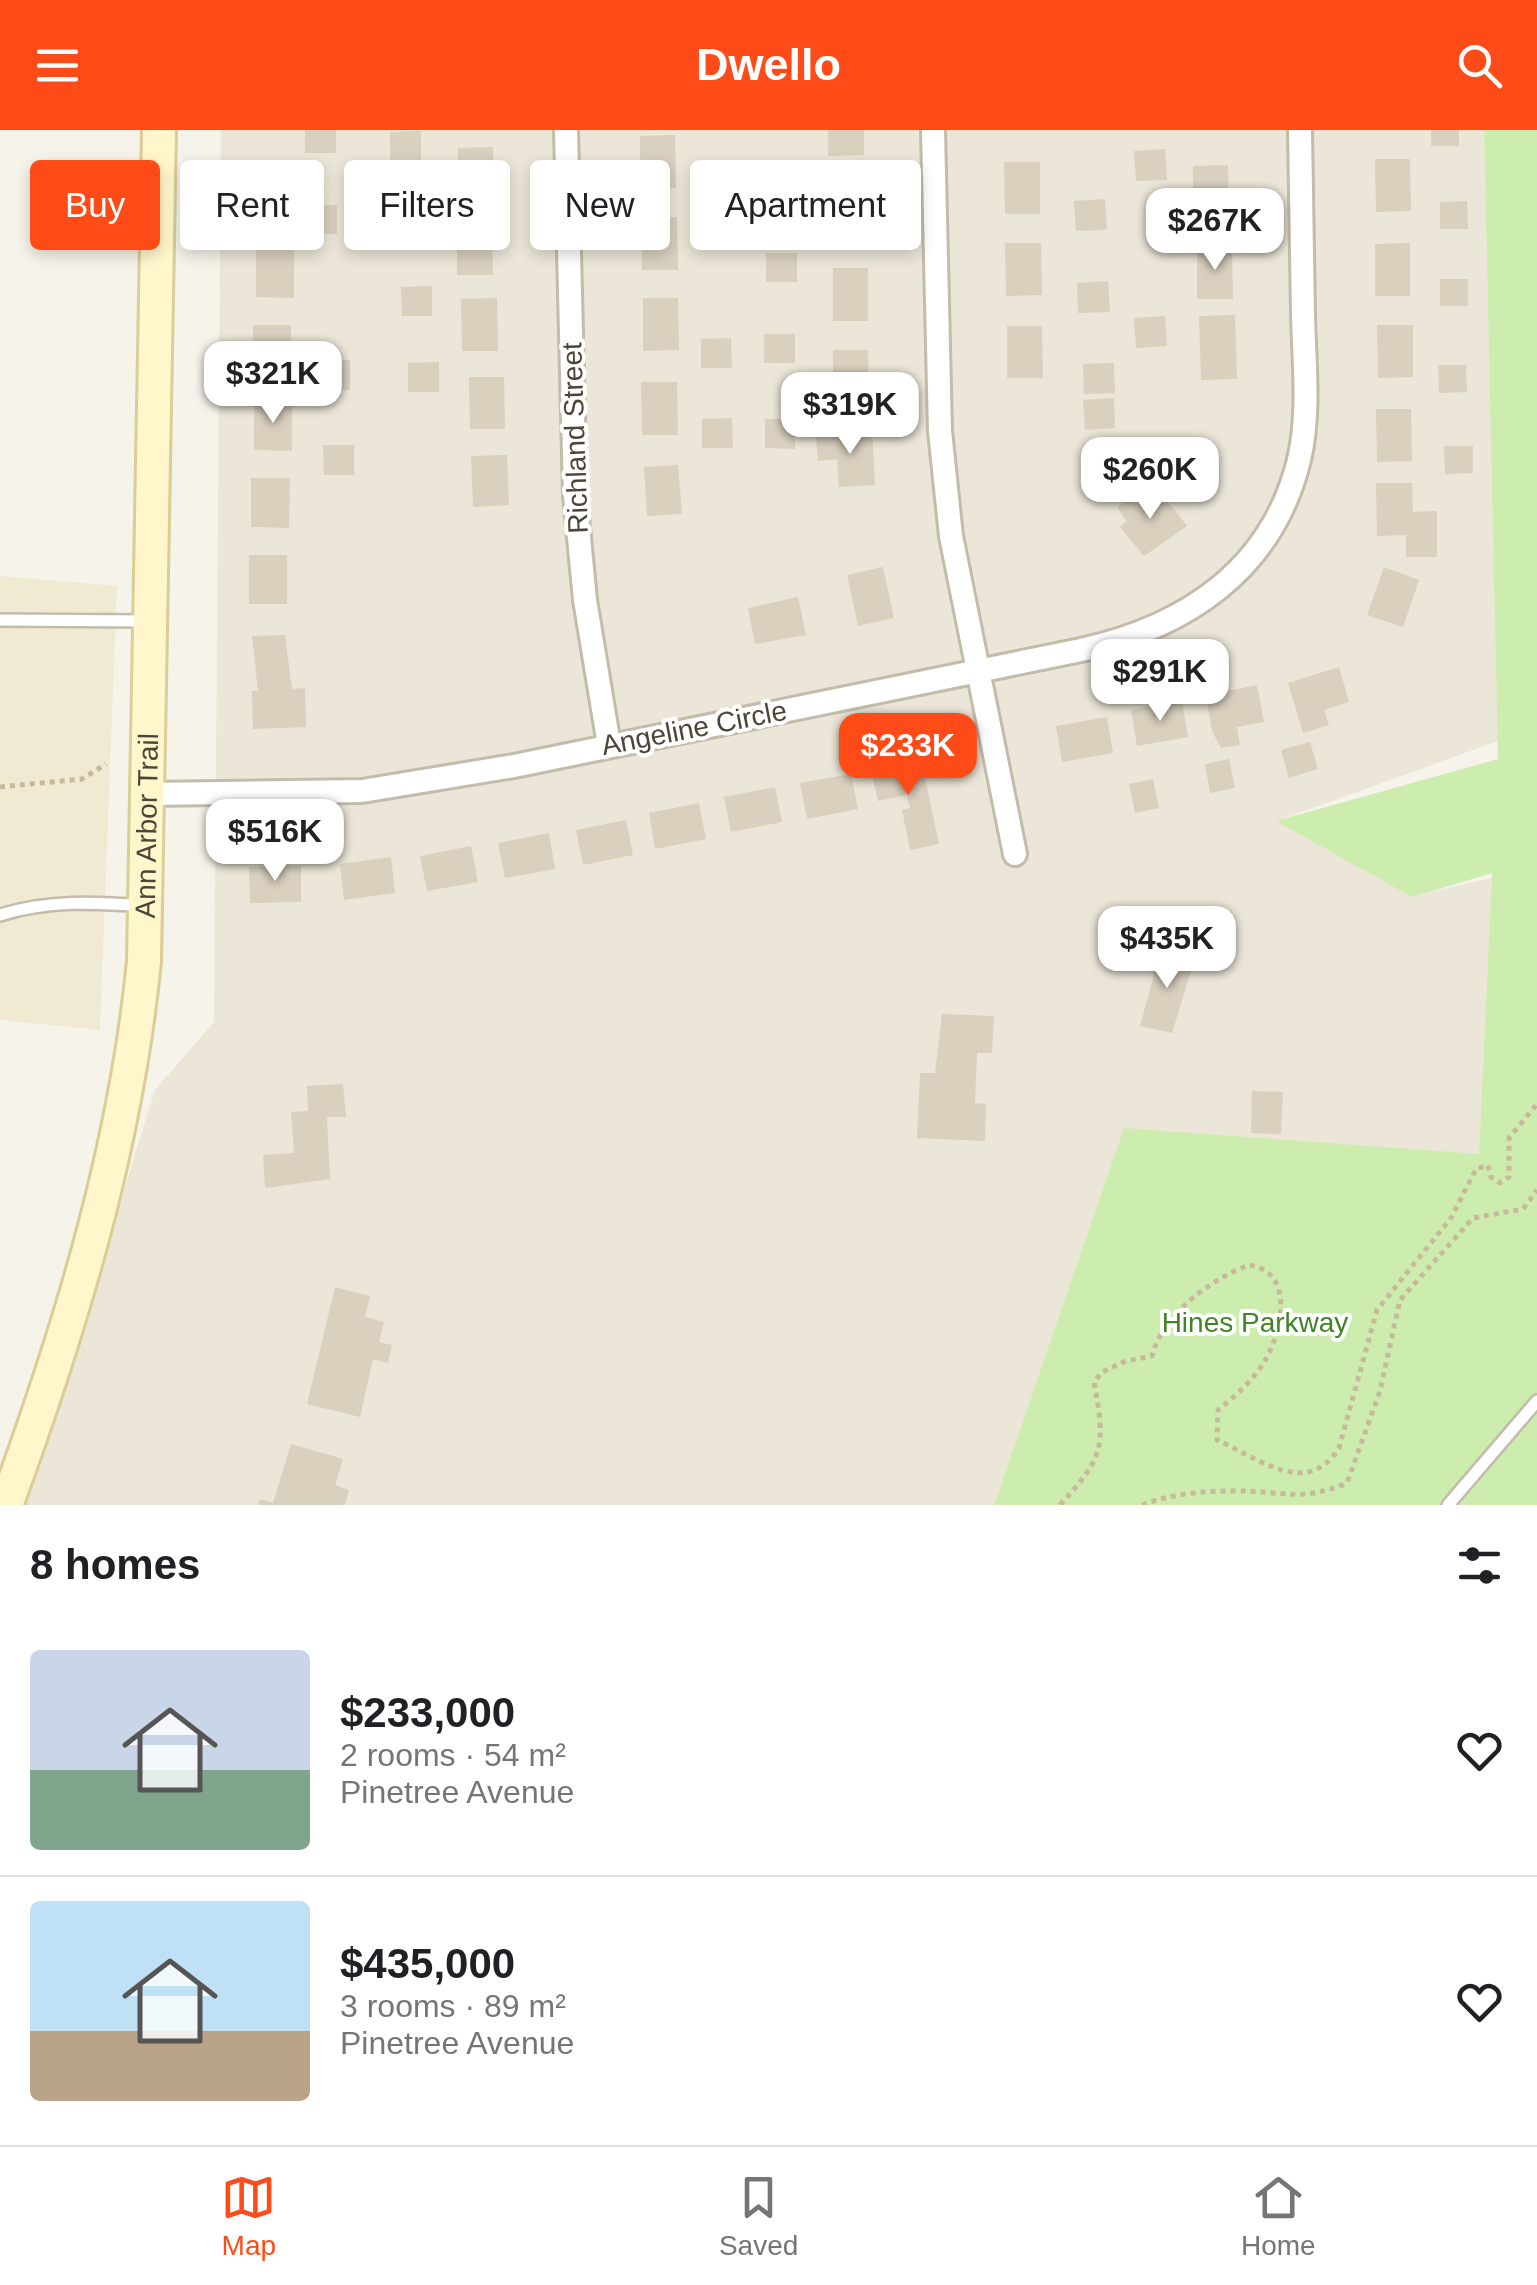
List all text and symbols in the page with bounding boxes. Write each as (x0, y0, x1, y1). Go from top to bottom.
icon: menu (30, 38, 85, 93)
icon: search (1452, 38, 1507, 93)
text: Dwello (696, 39, 841, 90)
chip: Buy (30, 160, 160, 250)
chip: Rent (180, 160, 324, 250)
chip: Filters (344, 160, 510, 250)
chip: New (530, 160, 670, 250)
chip: Apartment (690, 160, 921, 250)
pin: $267K (1145, 188, 1285, 273)
text: $267K (1168, 202, 1262, 238)
pin: $321K (203, 341, 343, 426)
street label: Richland Street (556, 342, 594, 534)
text: $321K (226, 355, 320, 391)
pin: $319K (780, 372, 920, 457)
text: $319K (803, 386, 897, 422)
pin: $260K (1080, 437, 1220, 522)
text: $260K (1103, 451, 1197, 487)
pin: $291K (1090, 639, 1230, 724)
text: $291K (1113, 653, 1207, 689)
street label: Angeline Circle (599, 695, 789, 761)
pin: $233K (838, 713, 978, 798)
text: $233K (861, 727, 955, 763)
street label: Ann Arbor Trail (129, 733, 164, 919)
pin: $516K (205, 799, 345, 884)
text: $516K (228, 813, 322, 849)
pin: $435K (1097, 906, 1237, 991)
text: $435K (1120, 920, 1214, 956)
park label: Hines Parkway (1162, 1307, 1348, 1338)
icon: filters (1452, 1538, 1507, 1593)
text: 8 homes (30, 1541, 200, 1588)
text: $233,000 (340, 1689, 515, 1736)
icon: home (110, 1690, 230, 1810)
icon: heart (1452, 1723, 1507, 1778)
text: 2 rooms · 54 m² (340, 1737, 566, 1773)
text: Pinetree Avenue (340, 1774, 574, 1810)
text: $435,000 (340, 1940, 515, 1987)
icon: home (110, 1941, 230, 2061)
icon: heart (1452, 1974, 1507, 2029)
text: 3 rooms · 89 m² (340, 1988, 566, 2024)
text: Pinetree Avenue (340, 2025, 574, 2061)
tab: Map (221, 2170, 276, 2262)
tab: Saved (719, 2170, 798, 2262)
tab: Home (1241, 2170, 1316, 2262)

